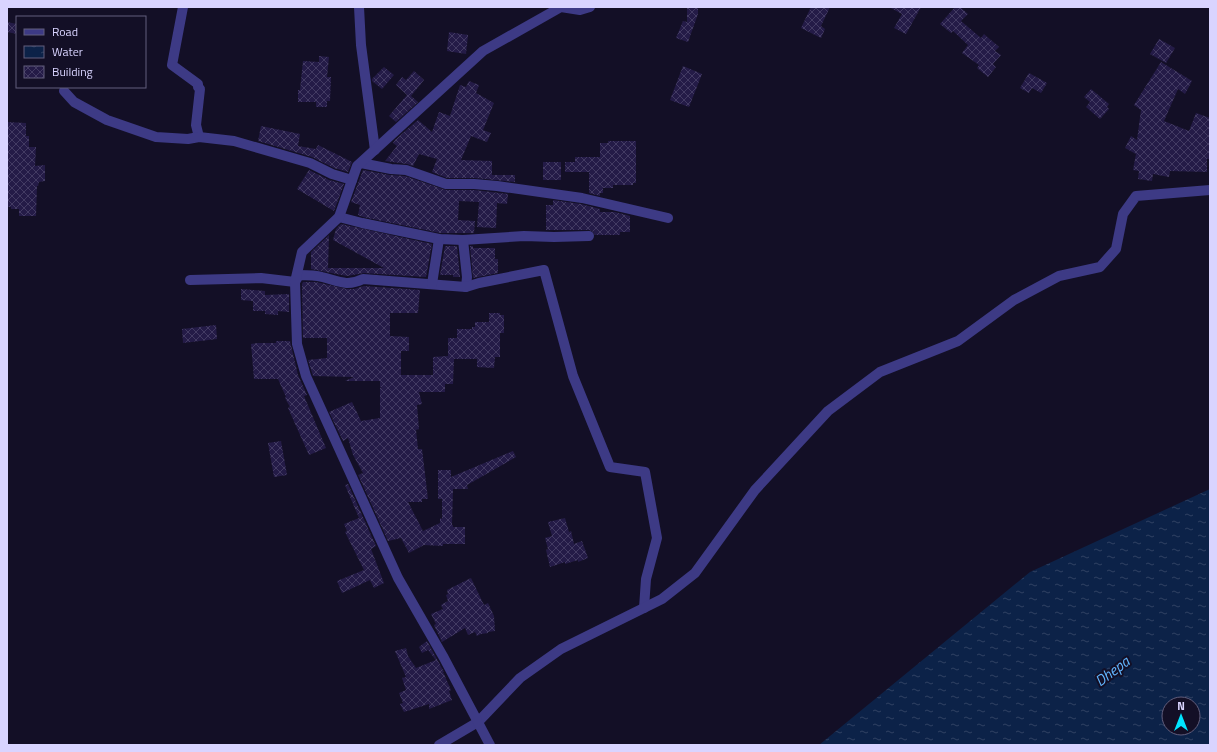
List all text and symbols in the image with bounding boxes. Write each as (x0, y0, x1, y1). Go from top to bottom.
legend (16, 16, 146, 88)
text: Road (52, 22, 78, 41)
text: Water (52, 42, 83, 61)
text: Building (52, 62, 93, 81)
water label: Dhepa (1090, 649, 1135, 692)
north arrow (1161, 696, 1201, 736)
text: N (1177, 698, 1185, 714)

